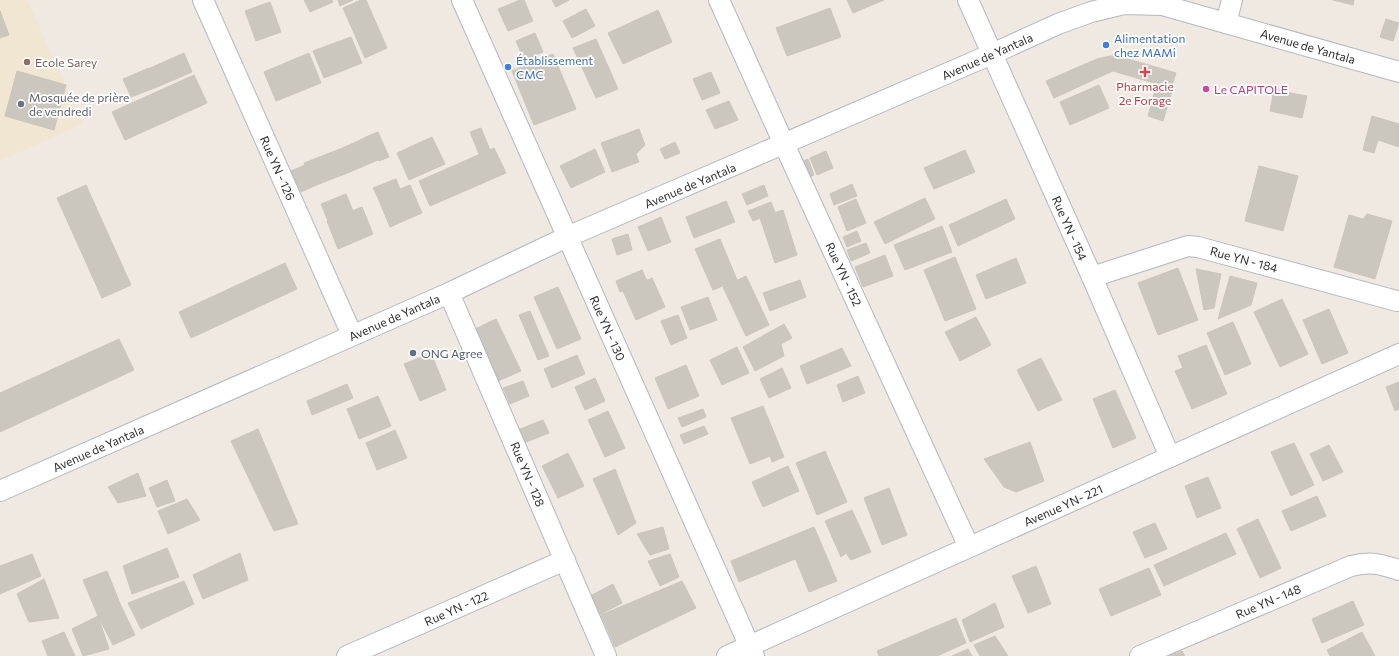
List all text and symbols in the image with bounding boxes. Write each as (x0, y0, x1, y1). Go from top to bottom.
street label: Avenue de Yantala (1259, 26, 1357, 66)
street label: Avenue de Yantala (939, 30, 1035, 82)
place label: Alimentation chez MAMi (1114, 31, 1185, 59)
marker: Alimentation chez MAMi (1101, 40, 1111, 50)
place label: Établissement CMC (516, 53, 593, 81)
place label: Ecole Sarey (35, 55, 97, 69)
marker: Ecole Sarey (22, 57, 32, 67)
marker: Établissement CMC (503, 62, 513, 72)
marker: Pharmacie 2e Forage (1140, 67, 1150, 77)
place label: Pharmacie 2e Forage (1116, 79, 1174, 107)
place label: Le CAPITOLE (1214, 82, 1288, 96)
marker: Le CAPITOLE (1201, 84, 1211, 94)
place label: Mosquée de prière de vendredi (29, 90, 129, 118)
marker: Mosquée de prière de vendredi (16, 99, 26, 109)
street label: Rue YN - 126 (258, 134, 298, 202)
street label: Avenue de Yantala (642, 159, 738, 211)
street label: Rue YN - 154 (1050, 194, 1090, 262)
street label: Rue YN - 152 (823, 240, 865, 308)
street label: Rue YN - 184 (1209, 243, 1279, 275)
street label: Avenue de Yantala (346, 291, 442, 343)
street label: Rue YN - 130 (587, 293, 629, 363)
place label: ONG Agree (421, 346, 483, 360)
marker: ONG Agree (408, 348, 418, 358)
street label: Avenue de Yantala (50, 422, 146, 474)
street label: Rue YN - 128 (508, 440, 548, 508)
street label: Avenue YN- 221 (1021, 481, 1105, 529)
street label: Rue YN - 148 (1233, 581, 1303, 621)
street label: Rue YN - 122 (422, 588, 490, 628)

